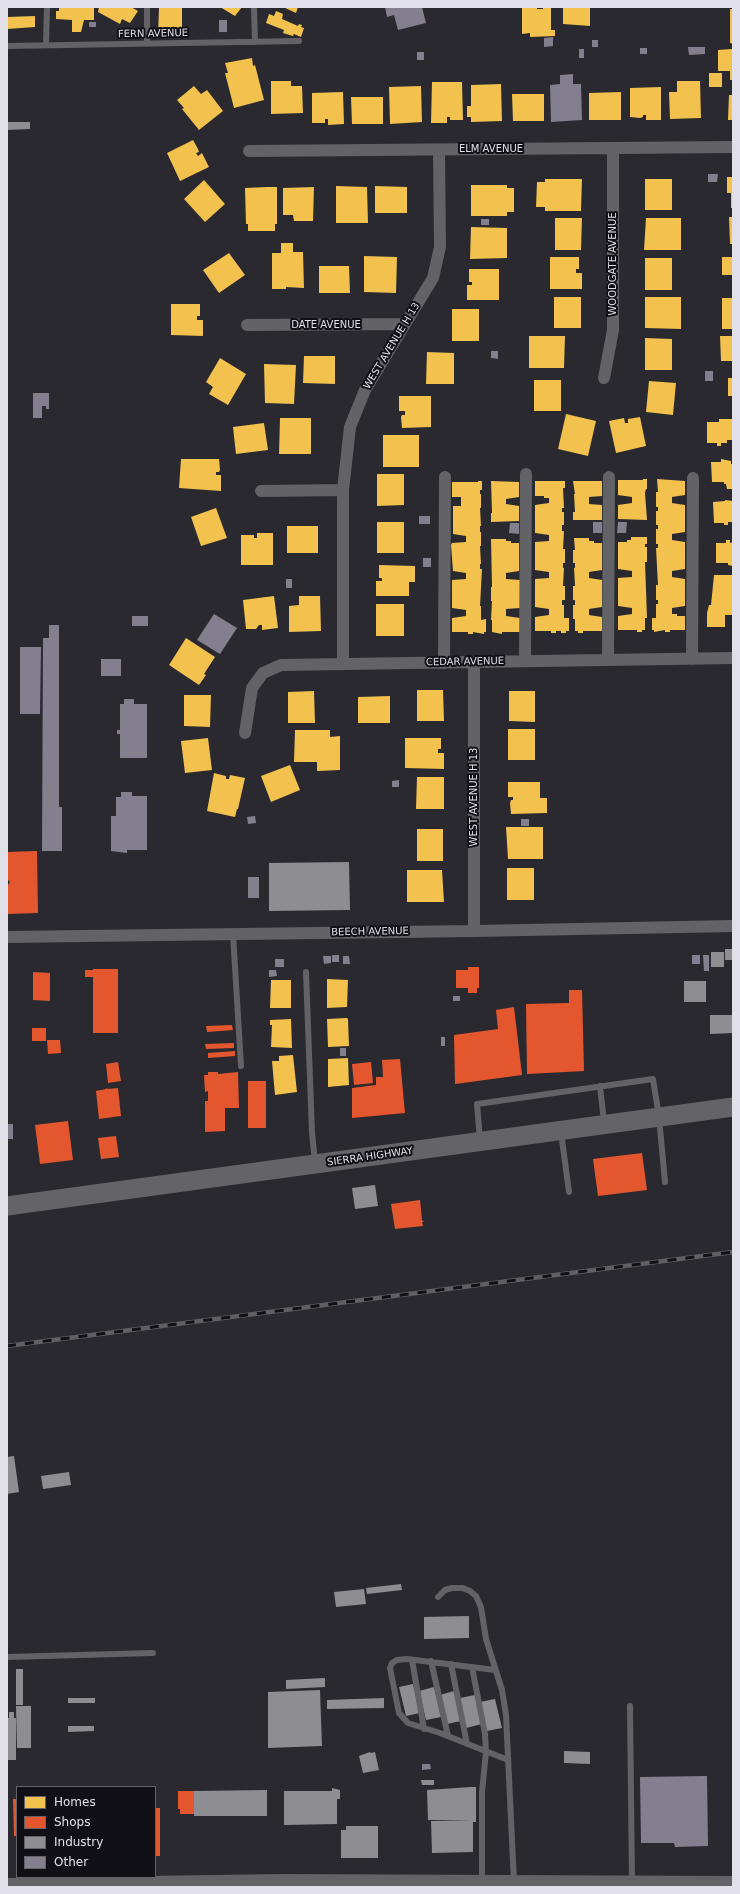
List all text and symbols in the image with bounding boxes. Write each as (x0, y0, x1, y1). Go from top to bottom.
street label: FERN AVENUE (118, 27, 188, 41)
street label: ELM AVENUE (459, 143, 523, 155)
street label: WOODGATE AVENUE (607, 212, 619, 316)
street label: WEST AVENUE H 13 (361, 301, 423, 391)
street label: DATE AVENUE (291, 319, 361, 331)
street label: CEDAR AVENUE (426, 655, 504, 669)
street label: WEST AVENUE H 13 (468, 748, 480, 846)
street label: BEECH AVENUE (331, 925, 409, 939)
street label: SIERRA HIGHWAY (326, 1145, 414, 1169)
legend (16, 1786, 156, 1878)
text: Homes (54, 1795, 96, 1809)
text: Shops (54, 1815, 90, 1829)
text: Industry (54, 1835, 103, 1849)
text: Other (54, 1855, 88, 1869)

